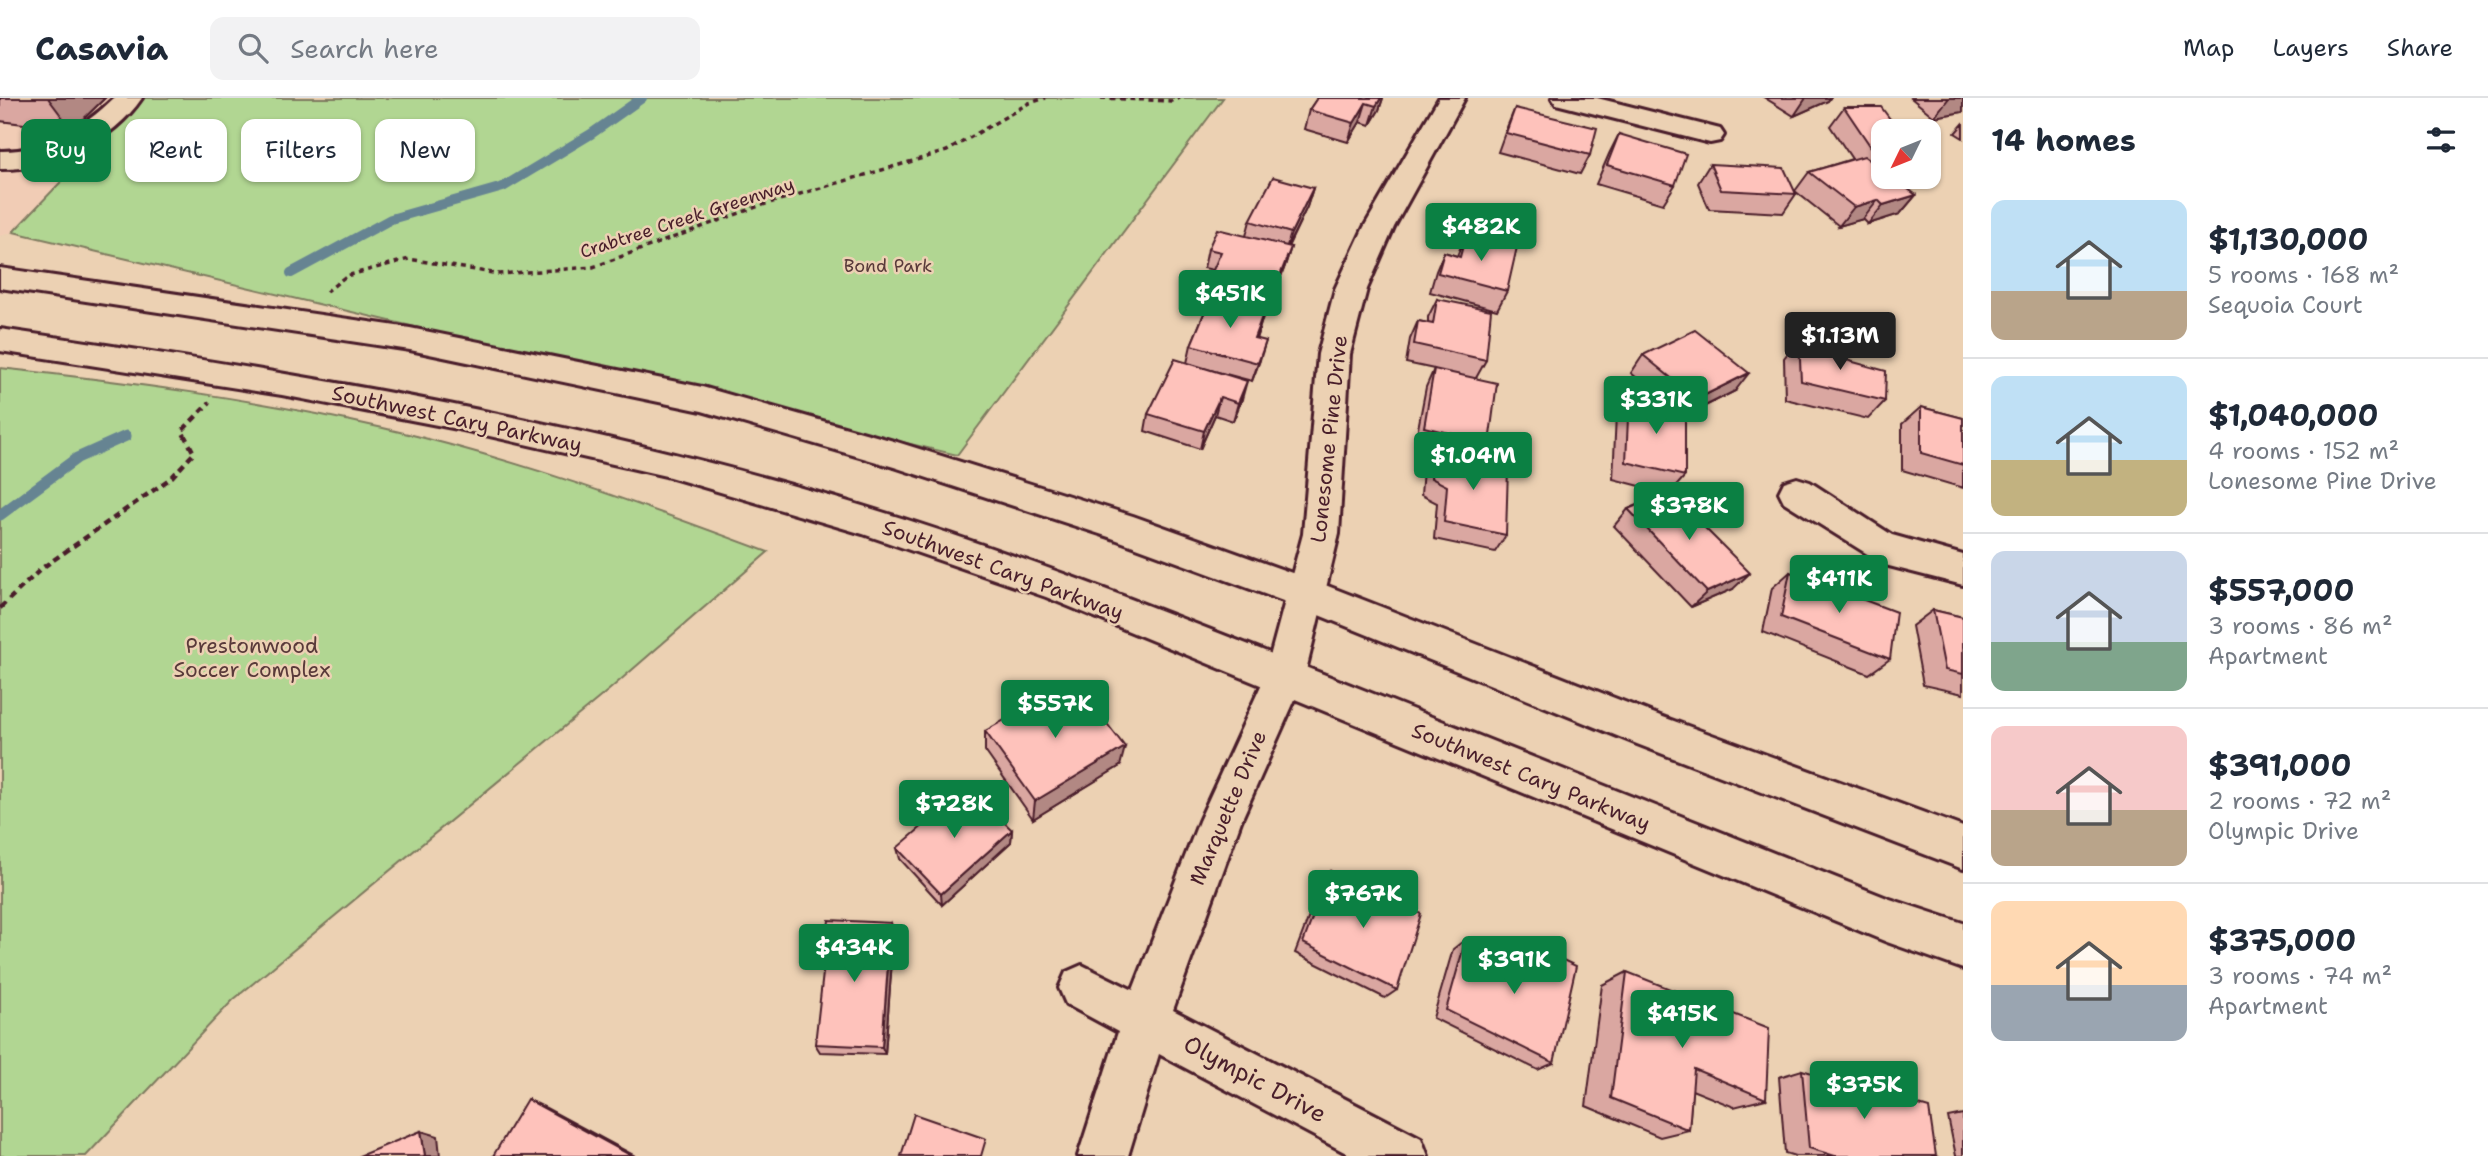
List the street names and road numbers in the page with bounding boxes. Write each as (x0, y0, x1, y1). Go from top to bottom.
street label: Crabtree Creek Greenway (577, 172, 797, 264)
street label: Lonesome Pine Drive (1304, 334, 1354, 544)
street label: Southwest Cary Parkway (329, 379, 585, 459)
street label: Southwest Cary Parkway (878, 513, 1128, 627)
street label: Southwest Cary Parkway (1408, 716, 1654, 838)
street label: Marquette Drive (1183, 726, 1273, 890)
street label: Olympic Drive (1178, 1028, 1332, 1130)

